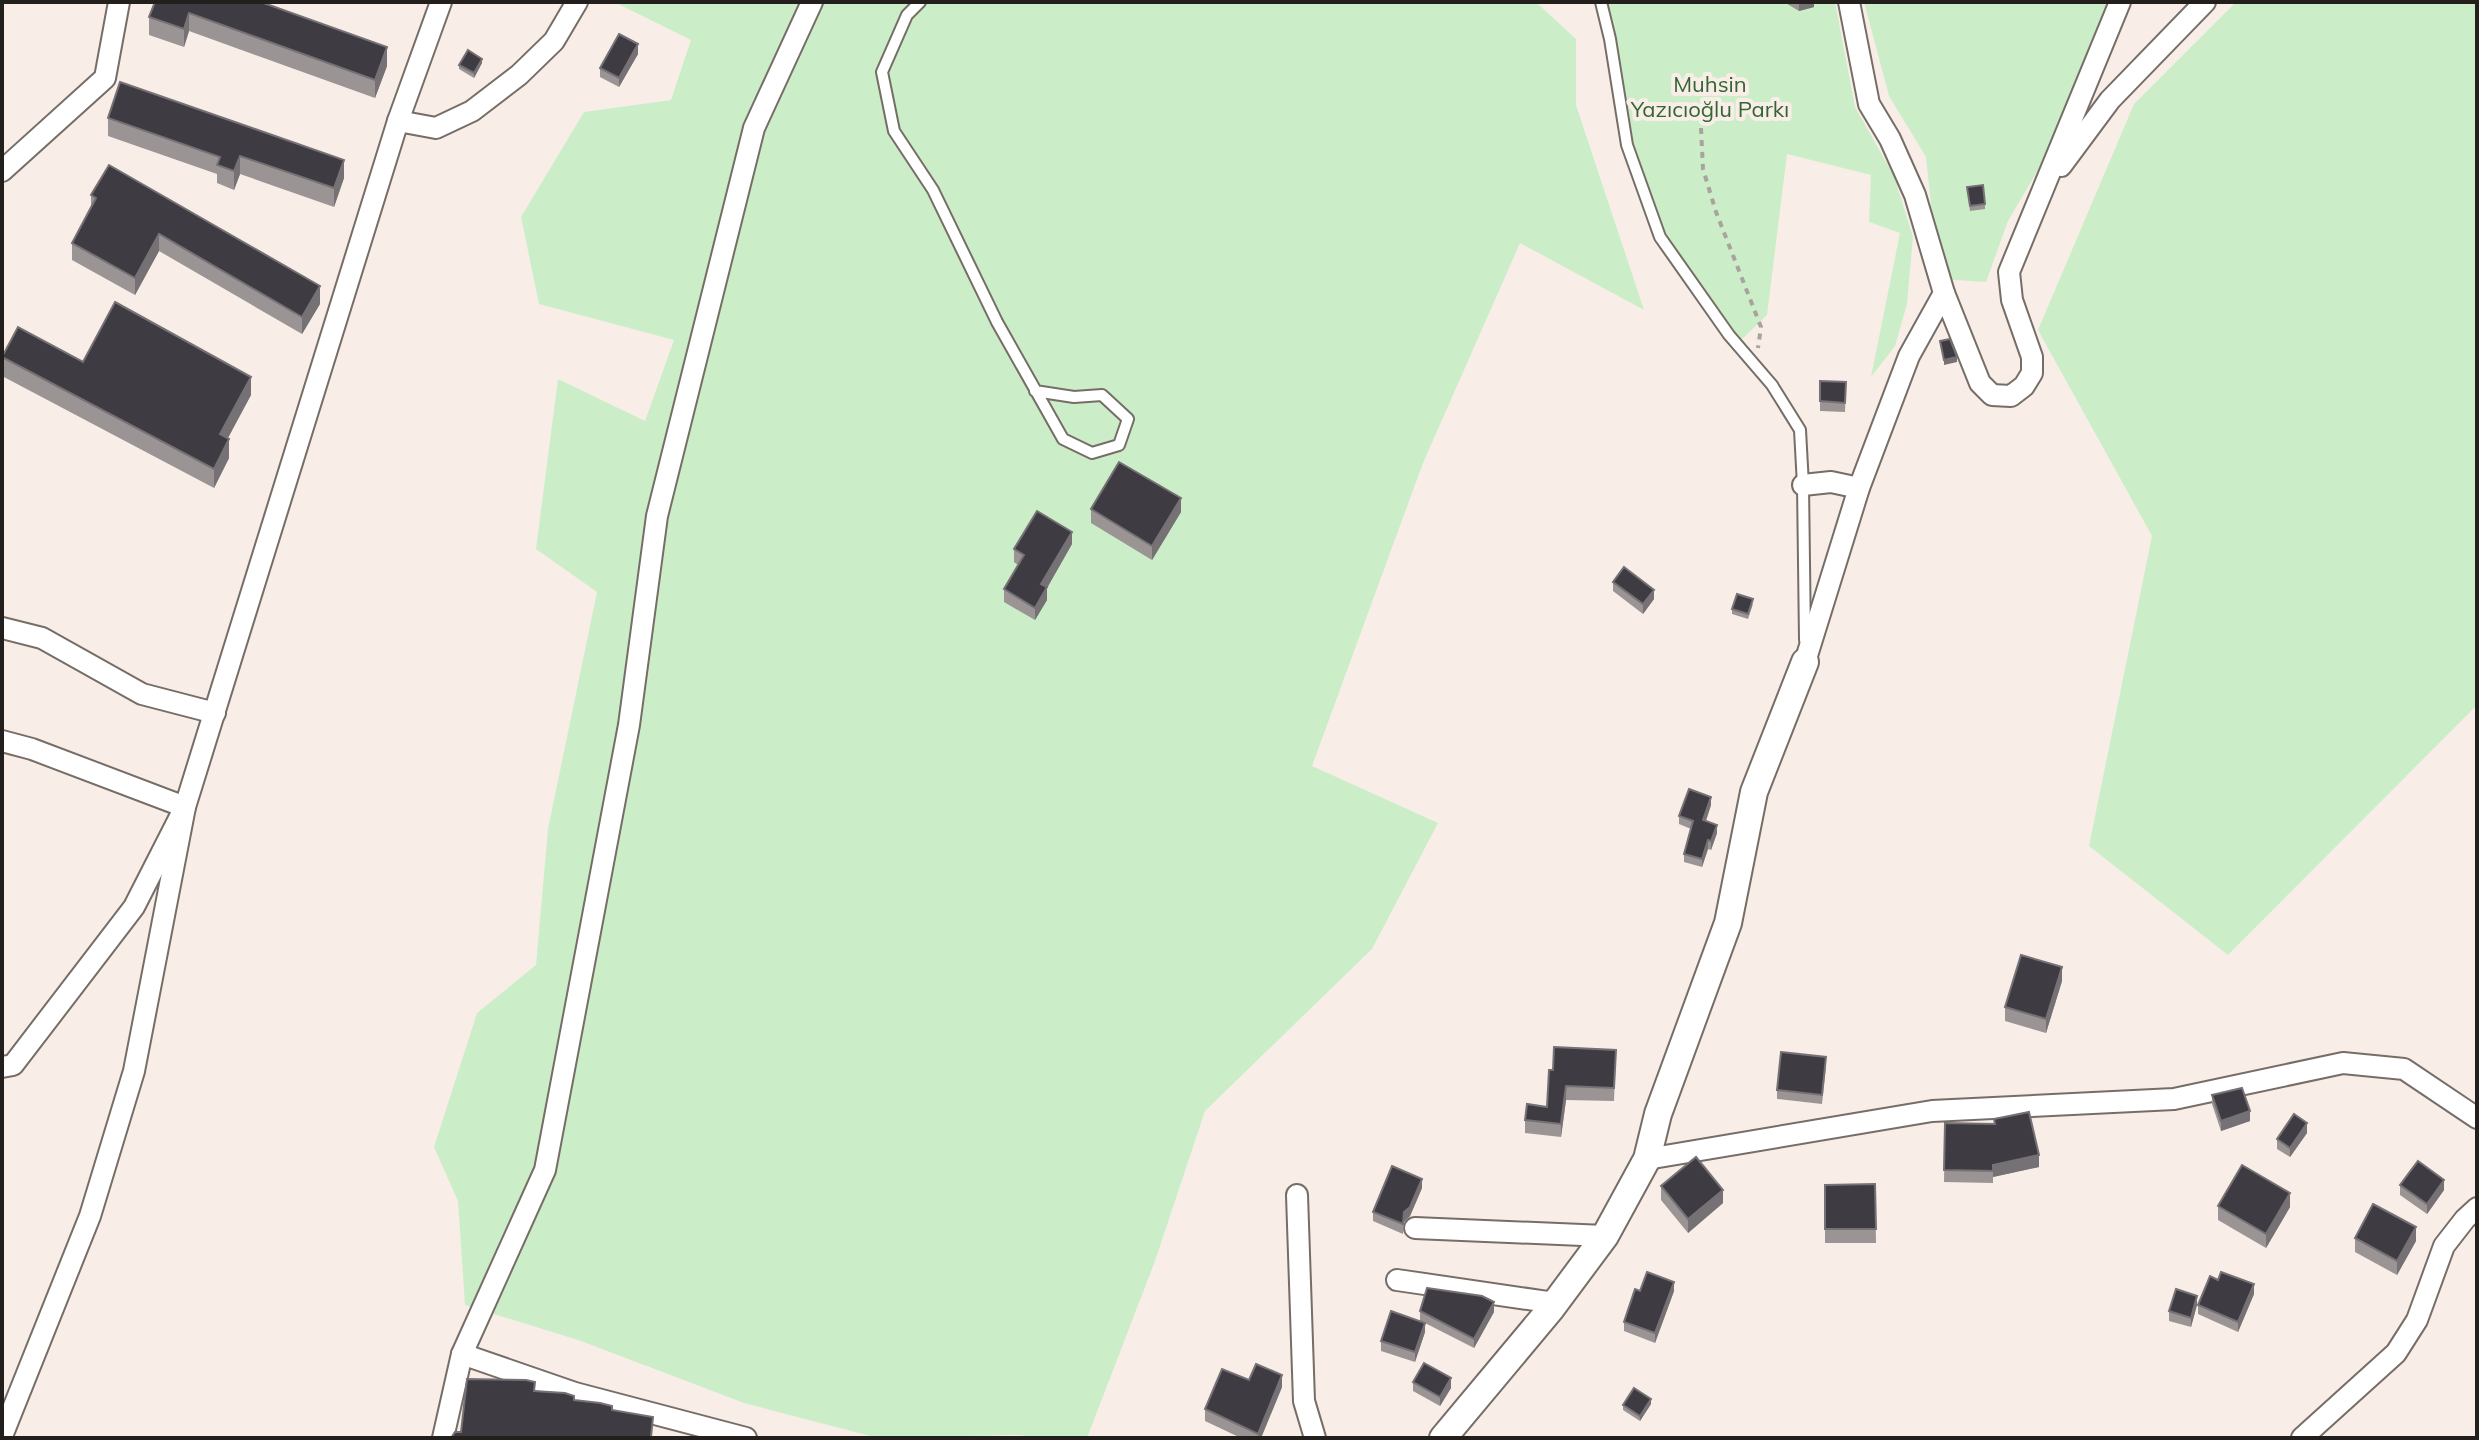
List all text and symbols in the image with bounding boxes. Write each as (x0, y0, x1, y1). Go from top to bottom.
park label: Muhsin Yazıcıoğlu Parkı (1630, 70, 1789, 123)

